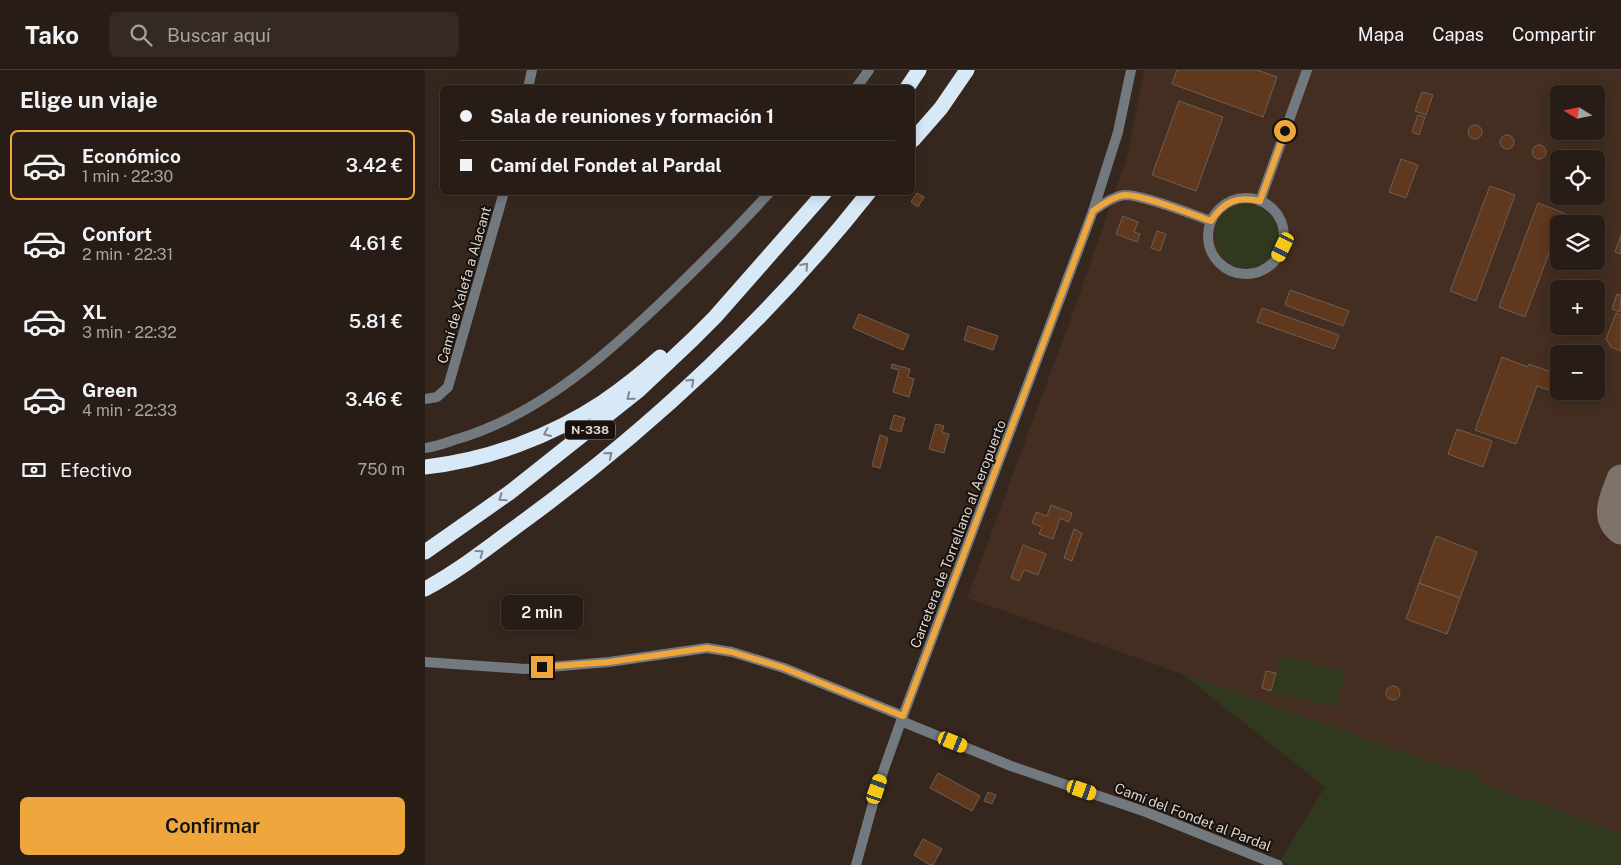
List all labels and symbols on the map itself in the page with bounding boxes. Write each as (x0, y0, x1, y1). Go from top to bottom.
north arrow (1550, 85, 1605, 140)
route start (1274, 120, 1296, 142)
street label: Camí de Xalefa a Alacant (434, 205, 494, 365)
car (1269, 230, 1296, 264)
one-way arrow (799, 263, 808, 272)
one-way arrow (686, 379, 695, 388)
one-way arrow (627, 392, 636, 400)
street label: Carretera de Torrellano al Aeropuerto (907, 418, 1009, 650)
road number: N-338 (565, 420, 615, 440)
one-way arrow (543, 427, 552, 438)
one-way arrow (603, 452, 612, 461)
one-way arrow (499, 492, 508, 500)
one-way arrow (474, 551, 483, 559)
callout: 2 min (501, 594, 583, 630)
route end (531, 656, 553, 678)
car (936, 729, 969, 755)
car (865, 772, 888, 806)
car (1065, 778, 1098, 802)
street label: Camí del Fondet al Pardal (1112, 780, 1274, 854)

